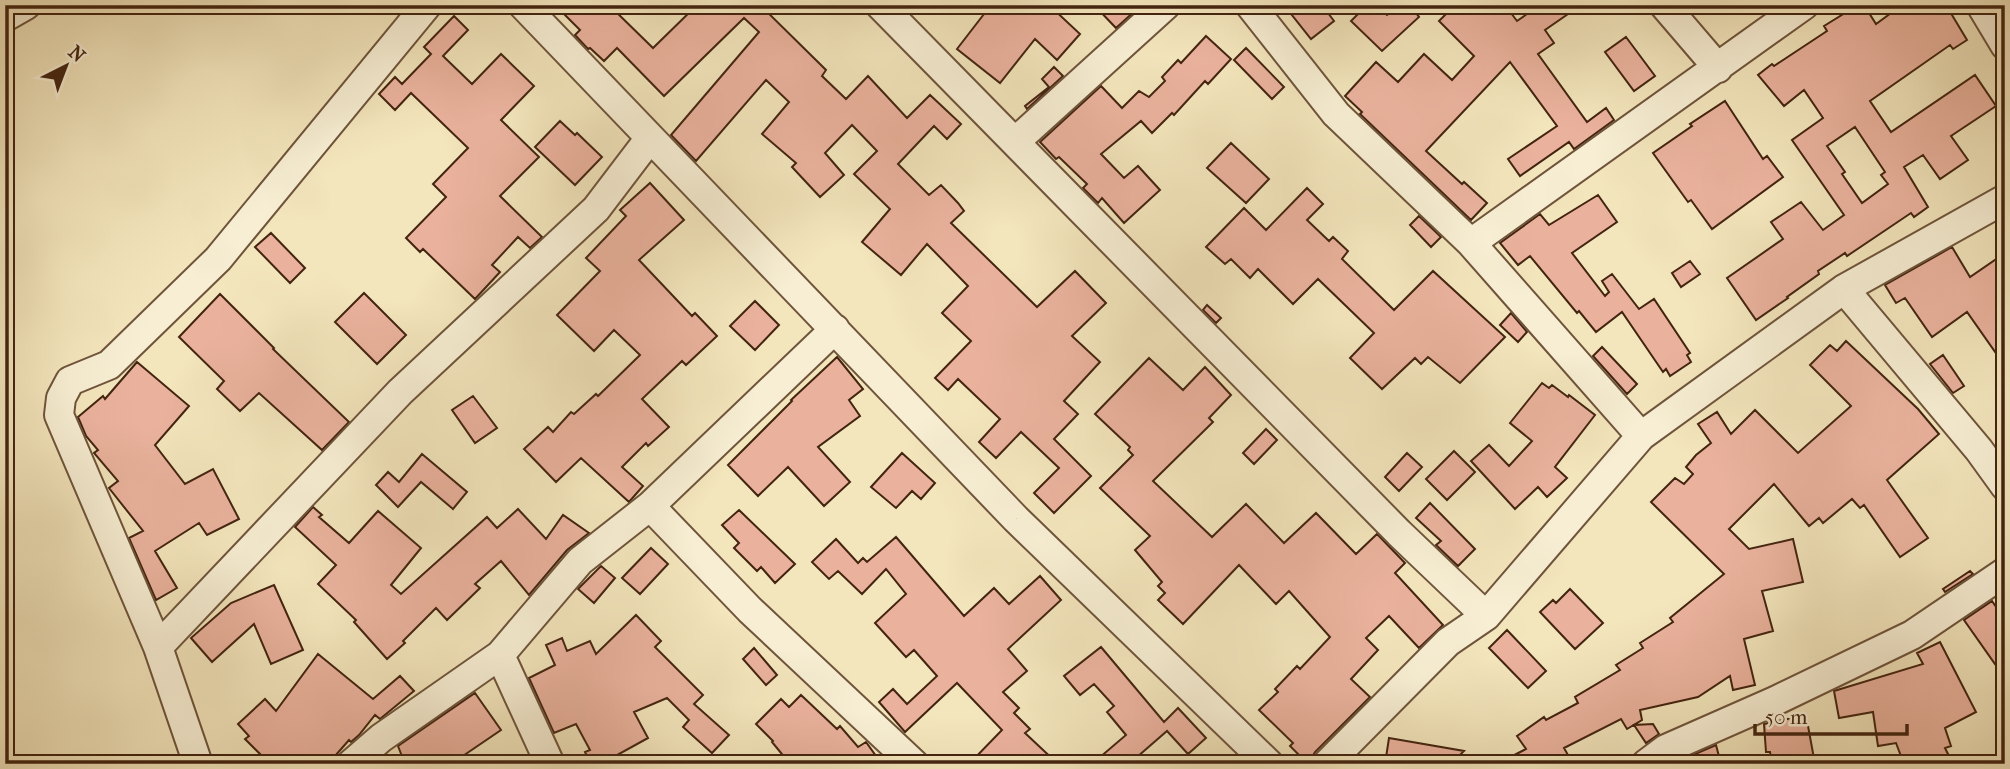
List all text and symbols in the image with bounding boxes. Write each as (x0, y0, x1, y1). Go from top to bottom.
north arrow (32, 32, 102, 102)
text: N (64, 41, 90, 67)
scale bar (1755, 692, 1907, 736)
text: 50 m (1765, 705, 1808, 729)

